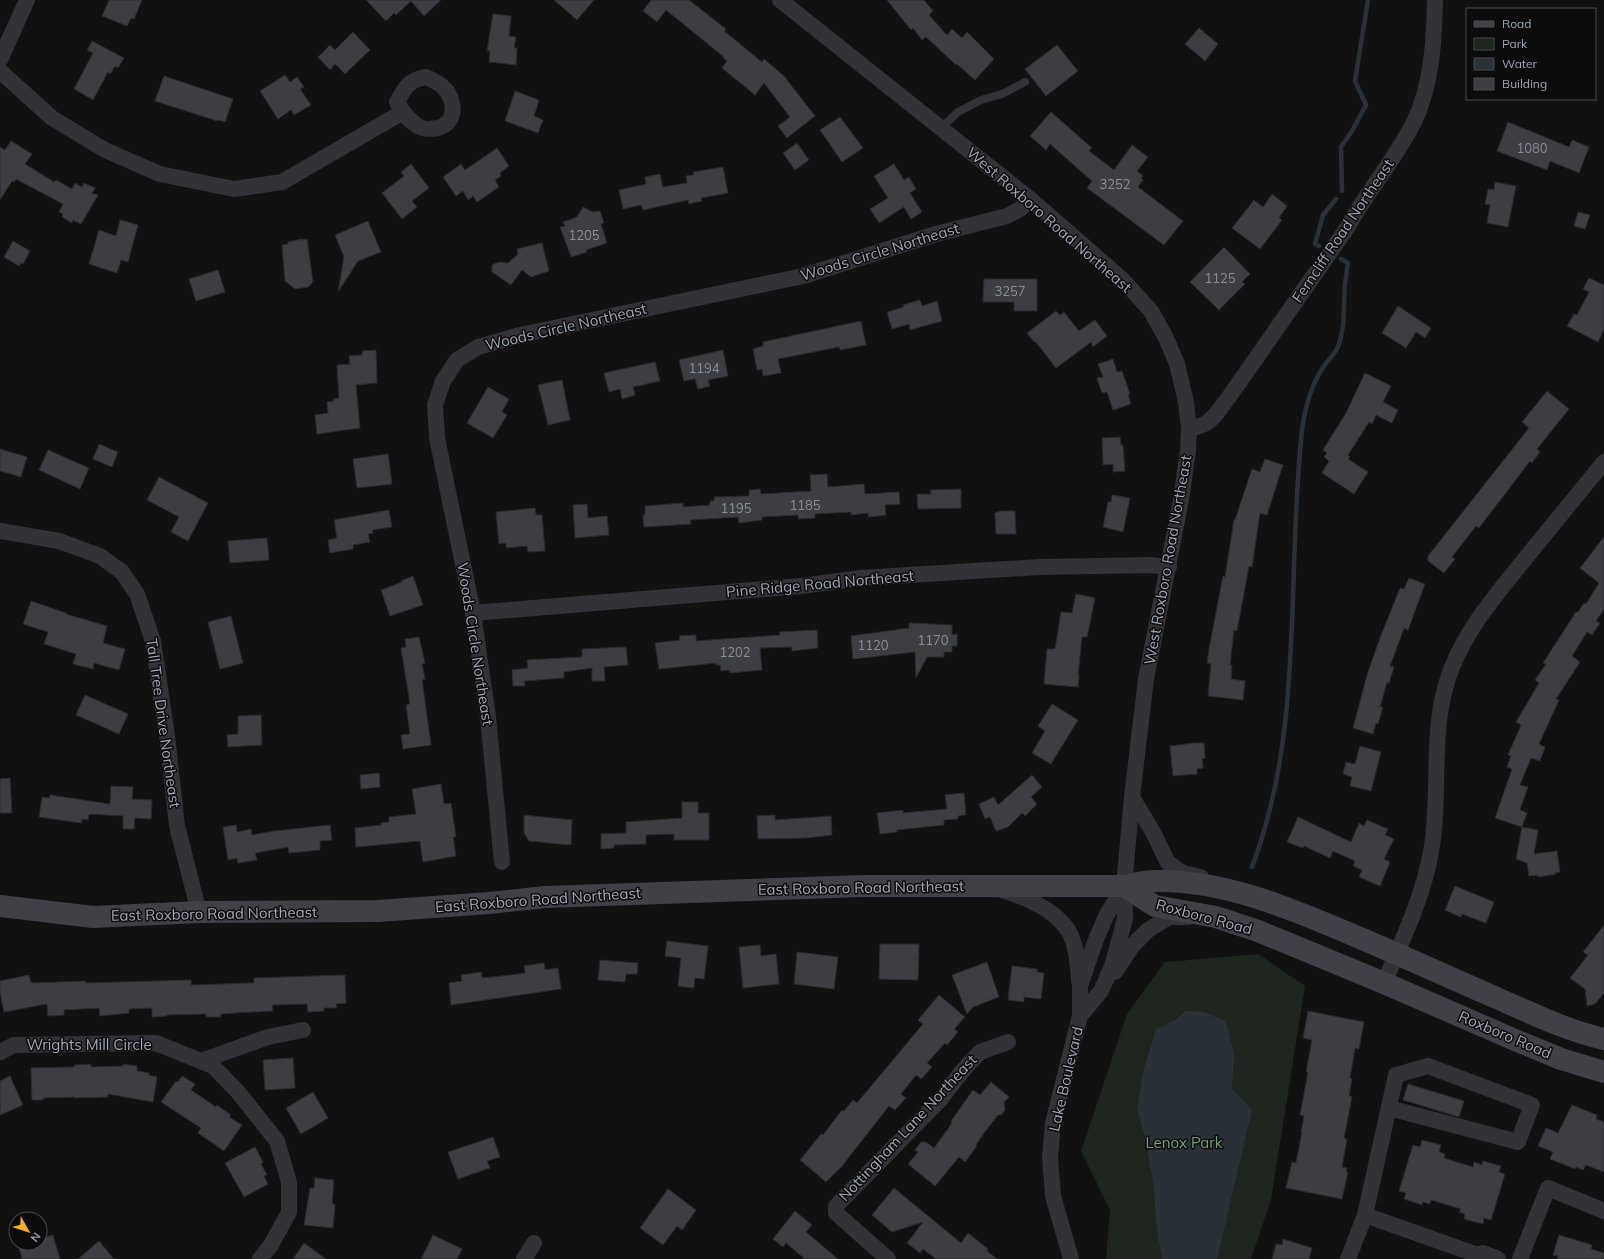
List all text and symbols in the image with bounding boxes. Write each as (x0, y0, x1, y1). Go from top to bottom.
legend (1466, 8, 1596, 100)
text: Road (1502, 16, 1531, 31)
text: Park (1502, 36, 1528, 51)
text: Water (1502, 56, 1538, 71)
text: Building (1502, 76, 1547, 91)
house number: 1080 (1516, 140, 1548, 156)
street label: West Roxboro Road Northeast (963, 143, 1136, 297)
street label: Ferncliff Road Northeast (1287, 155, 1398, 306)
house number: 3252 (1099, 176, 1131, 192)
street label: Woods Circle Northeast (798, 218, 962, 285)
house number: 1205 (568, 227, 600, 243)
house number: 1125 (1204, 270, 1236, 286)
house number: 3257 (994, 283, 1026, 299)
street label: Woods Circle Northeast (483, 299, 648, 354)
house number: 1194 (688, 360, 720, 376)
street label: West Roxboro Road Northeast (1140, 454, 1195, 666)
house number: 1185 (789, 497, 821, 513)
house number: 1195 (720, 500, 752, 516)
street label: Woods Circle Northeast (453, 561, 498, 727)
street label: Pine Ridge Road Northeast (725, 566, 915, 601)
house number: 1170 (917, 632, 949, 648)
street label: Tall Tree Drive Northeast (142, 637, 185, 809)
house number: 1120 (857, 637, 889, 653)
house number: 1202 (719, 644, 751, 660)
street label: East Roxboro Road Northeast (758, 876, 964, 899)
street label: East Roxboro Road Northeast (434, 883, 642, 916)
street label: Roxboro Road (1154, 895, 1254, 938)
street label: East Roxboro Road Northeast (111, 902, 317, 925)
street label: Roxboro Road (1456, 1006, 1554, 1063)
street label: Lake Boulevard (1044, 1025, 1087, 1133)
street label: Wrights Mill Circle (26, 1035, 152, 1054)
street label: Nottingham Lane Northeast (835, 1050, 981, 1205)
park label: Lenox Park (1146, 1133, 1223, 1152)
north arrow (8, 1211, 48, 1251)
text: N (28, 1230, 44, 1245)

